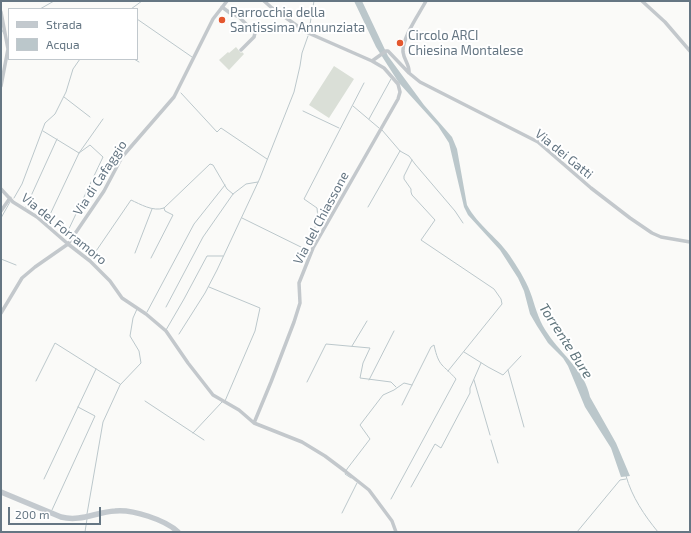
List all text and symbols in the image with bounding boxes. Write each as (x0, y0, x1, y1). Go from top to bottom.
place label: Parrocchia della Santissima Annunziata (230, 5, 365, 36)
legend (8, 8, 138, 60)
marker: Parrocchia della Santissima Annunziata (217, 15, 227, 25)
text: Strada (46, 17, 82, 31)
place label: Circolo ARCI Chiesina Montalese (408, 28, 523, 59)
text: Acqua (46, 37, 80, 51)
marker: Circolo ARCI Chiesina Montalese (395, 38, 405, 48)
street label: Via dei Gatti (532, 126, 596, 182)
street label: Via di Cafaggio (70, 137, 130, 219)
street label: Via del Chiassone (290, 169, 352, 267)
street label: Via del Forramoro (18, 190, 110, 268)
water label: Torrente Bure (535, 300, 597, 382)
scale bar (10, 499, 103, 525)
text: 200 m (15, 507, 49, 521)

